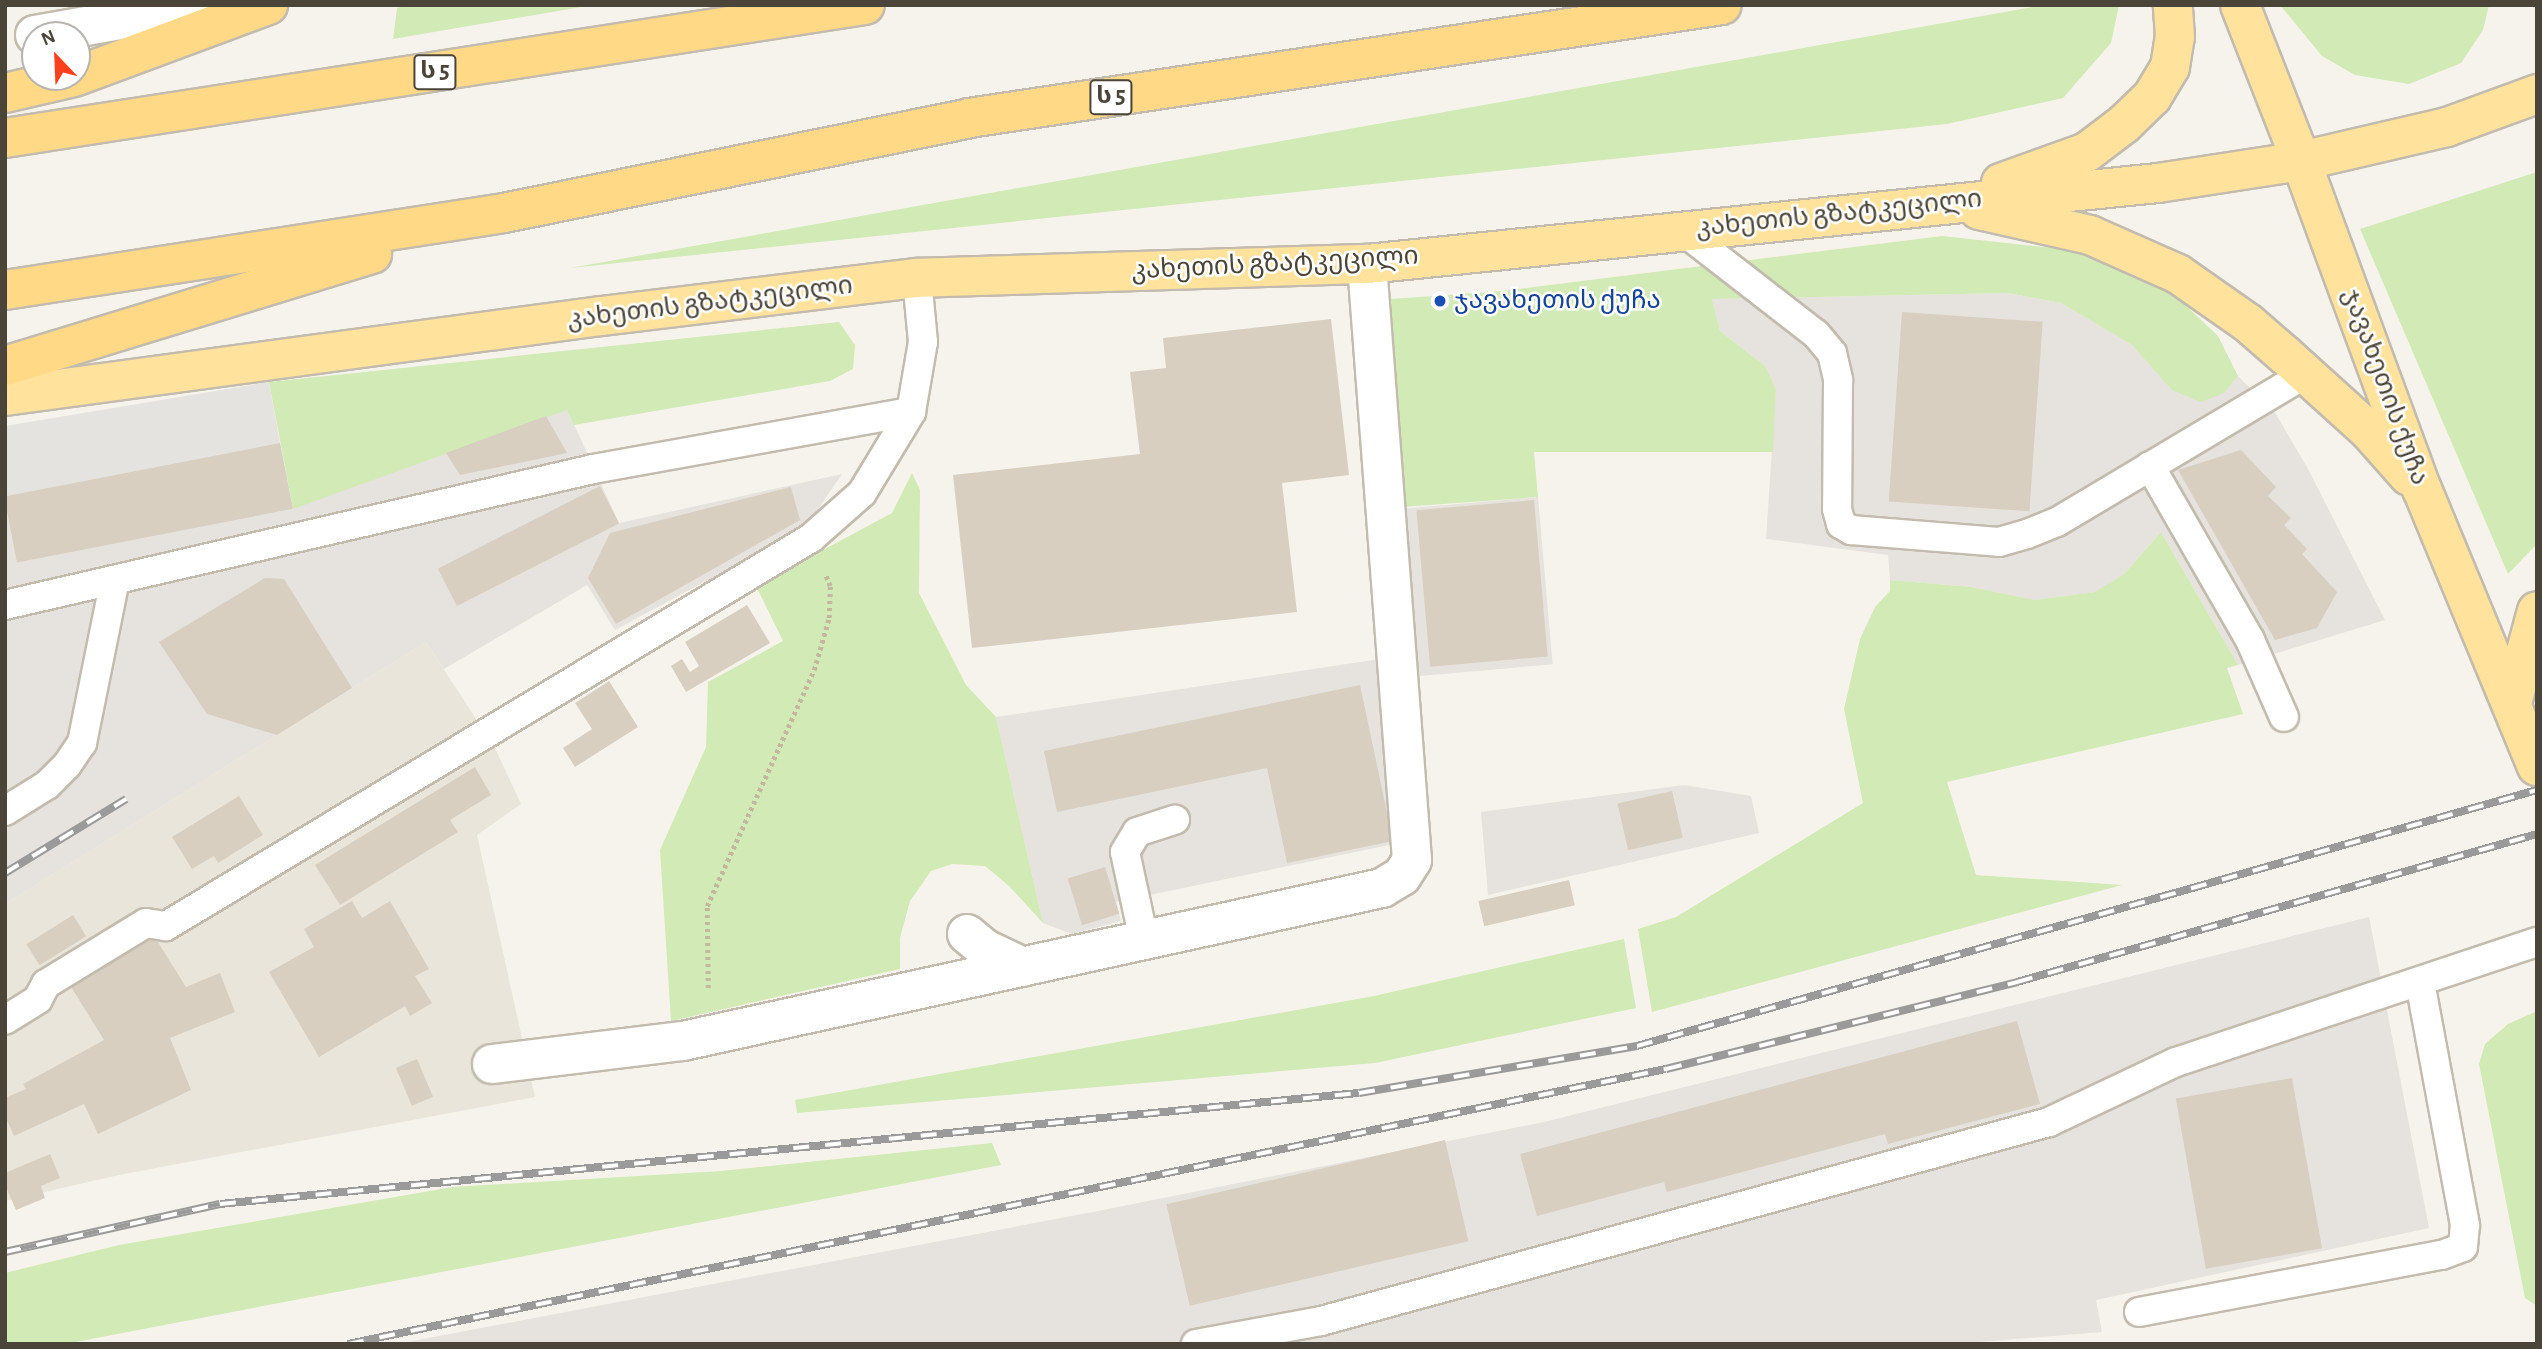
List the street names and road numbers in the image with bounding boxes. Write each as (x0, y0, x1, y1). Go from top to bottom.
road number: ს 5 (412, 52, 458, 92)
road number: ს 5 (1088, 76, 1134, 118)
street label: კახეთის გზატკეცილი (1694, 183, 1984, 245)
street label: კახეთის გზატკეცილი (1131, 241, 1419, 287)
street label: კახეთის გზატკეცილი (565, 270, 855, 336)
street label: ჯავახეთის ქუჩა (2335, 285, 2435, 489)

